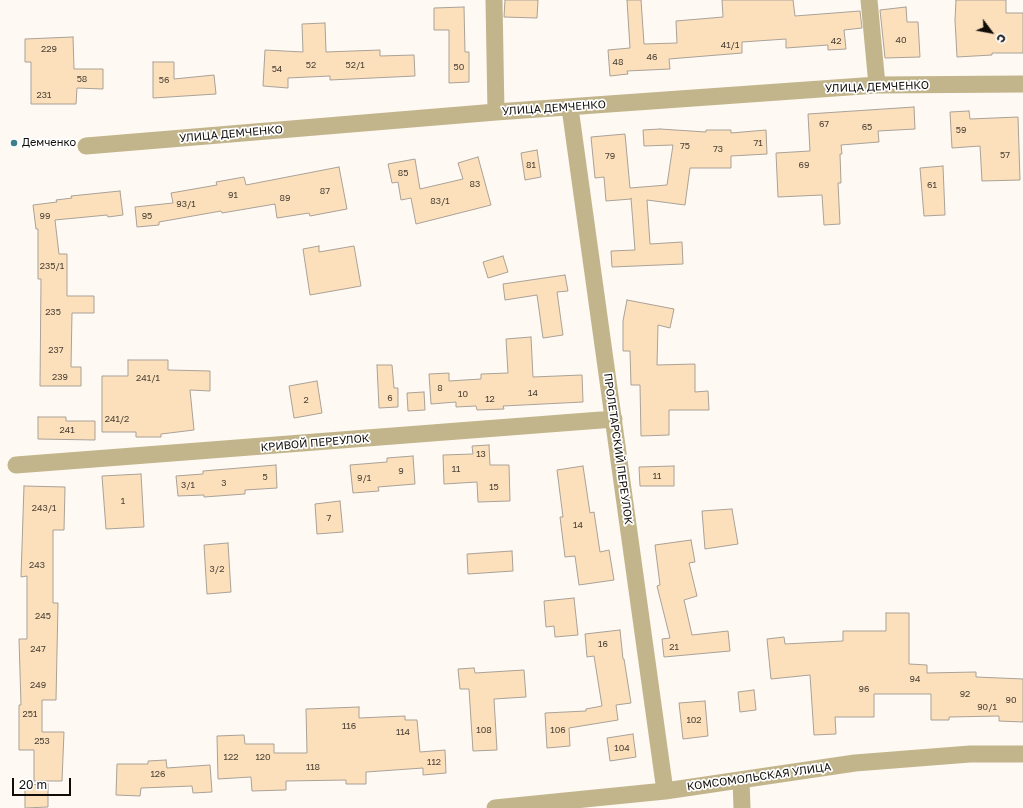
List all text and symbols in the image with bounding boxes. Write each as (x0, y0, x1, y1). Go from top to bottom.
north arrow (971, 12, 1011, 52)
text: С (994, 32, 1009, 45)
house number: 40 (895, 35, 907, 45)
house number: 42 (831, 36, 841, 46)
house number: 41/1 (721, 40, 739, 50)
house number: 229 (41, 44, 57, 54)
house number: 46 (647, 52, 657, 62)
house number: 48 (613, 57, 623, 67)
house number: 52 (306, 60, 316, 70)
house number: 52/1 (345, 60, 365, 70)
house number: 50 (454, 62, 464, 72)
house number: 54 (272, 64, 282, 74)
house number: 58 (77, 74, 87, 84)
house number: 56 (159, 75, 169, 85)
street label: УЛИЦА ДЕМЧЕНКО (825, 79, 929, 95)
house number: 231 (37, 90, 51, 100)
street label: УЛИЦА ДЕМЧЕНКО (502, 98, 606, 118)
house number: 67 (819, 119, 829, 129)
house number: 65 (862, 122, 872, 132)
street label: УЛИЦА ДЕМЧЕНКО (179, 123, 283, 145)
house number: 59 (956, 125, 966, 135)
place label: Демченко (22, 136, 76, 150)
marker: Демченко (9, 138, 19, 148)
house number: 71 (753, 138, 763, 148)
house number: 75 (680, 141, 690, 151)
house number: 73 (713, 144, 723, 154)
house number: 57 (1000, 150, 1010, 160)
house number: 79 (605, 151, 615, 161)
house number: 81 (526, 160, 536, 170)
house number: 69 (799, 160, 809, 170)
house number: 85 (398, 168, 408, 178)
house number: 83 (470, 179, 480, 189)
house number: 61 (927, 180, 937, 190)
house number: 87 (320, 186, 330, 196)
house number: 91 (228, 190, 238, 200)
house number: 89 (280, 193, 290, 203)
house number: 83/1 (430, 196, 450, 206)
house number: 93/1 (176, 199, 196, 209)
house number: 99 (40, 211, 50, 221)
house number: 95 (142, 211, 152, 221)
house number: 235/1 (40, 261, 64, 271)
house number: 235 (45, 307, 61, 317)
house number: 237 (48, 345, 64, 355)
house number: 239 (52, 372, 68, 382)
street label: ПРОЛЕТАРСКИЙ ПЕРЕУЛОК (601, 372, 635, 526)
house number: 241/1 (136, 373, 160, 383)
house number: 8 (437, 383, 443, 393)
house number: 14 (528, 388, 538, 398)
house number: 10 (458, 389, 468, 399)
house number: 6 (387, 393, 393, 403)
house number: 12 (485, 394, 495, 404)
house number: 2 (303, 395, 309, 405)
house number: 241/2 (105, 414, 129, 424)
house number: 241 (59, 425, 75, 435)
street label: КРИВОЙ ПЕРЕУЛОК (260, 432, 370, 454)
house number: 13 (476, 449, 486, 459)
house number: 11 (452, 464, 460, 474)
house number: 9 (398, 466, 404, 476)
house number: 11 (653, 471, 661, 481)
house number: 5 (262, 472, 268, 482)
house number: 9/1 (357, 473, 371, 483)
house number: 3 (221, 478, 227, 488)
house number: 3/1 (181, 480, 195, 490)
house number: 15 (489, 482, 499, 492)
house number: 1 (121, 496, 125, 506)
house number: 243/1 (32, 503, 56, 513)
house number: 7 (327, 513, 331, 523)
house number: 14 (573, 520, 583, 530)
house number: 243 (29, 560, 45, 570)
house number: 3/2 (210, 564, 224, 574)
house number: 245 (35, 611, 51, 621)
house number: 16 (598, 639, 608, 649)
house number: 21 (669, 642, 679, 652)
house number: 247 (30, 644, 46, 654)
house number: 94 (910, 674, 920, 684)
house number: 249 (30, 680, 46, 690)
house number: 96 (859, 684, 869, 694)
house number: 92 (960, 689, 970, 699)
house number: 90 (1005, 695, 1017, 705)
house number: 90/1 (977, 702, 997, 712)
house number: 251 (23, 709, 37, 719)
house number: 102 (686, 715, 702, 725)
house number: 116 (342, 721, 356, 731)
house number: 108 (476, 725, 492, 735)
house number: 106 (550, 725, 566, 735)
house number: 114 (396, 727, 410, 737)
house number: 253 (34, 736, 50, 746)
house number: 104 (614, 743, 630, 753)
house number: 122 (224, 752, 238, 762)
house number: 120 (255, 752, 271, 762)
house number: 112 (427, 757, 441, 767)
street label: КОМСОМОЛЬСКАЯ УЛИЦА (686, 760, 832, 794)
house number: 118 (306, 762, 320, 772)
house number: 126 (150, 769, 166, 779)
scale bar (14, 770, 73, 796)
text: 20 m (19, 777, 47, 792)

